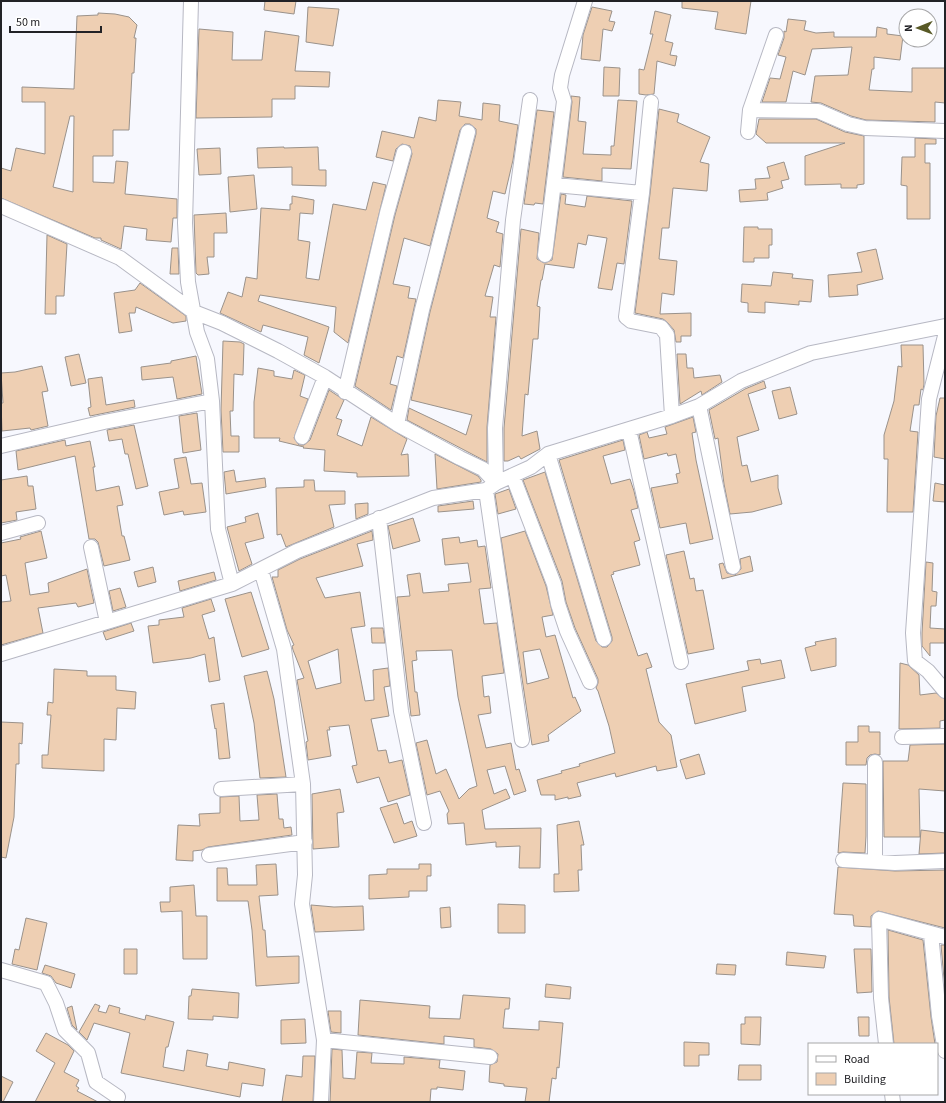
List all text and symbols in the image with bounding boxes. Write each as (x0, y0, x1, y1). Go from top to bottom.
scale bar (10, 8, 101, 34)
north arrow (898, 8, 938, 48)
text: 50 m (16, 14, 40, 31)
text: N (901, 24, 916, 32)
legend (808, 1043, 938, 1095)
text: Road (844, 1051, 870, 1068)
text: Building (844, 1071, 886, 1088)

